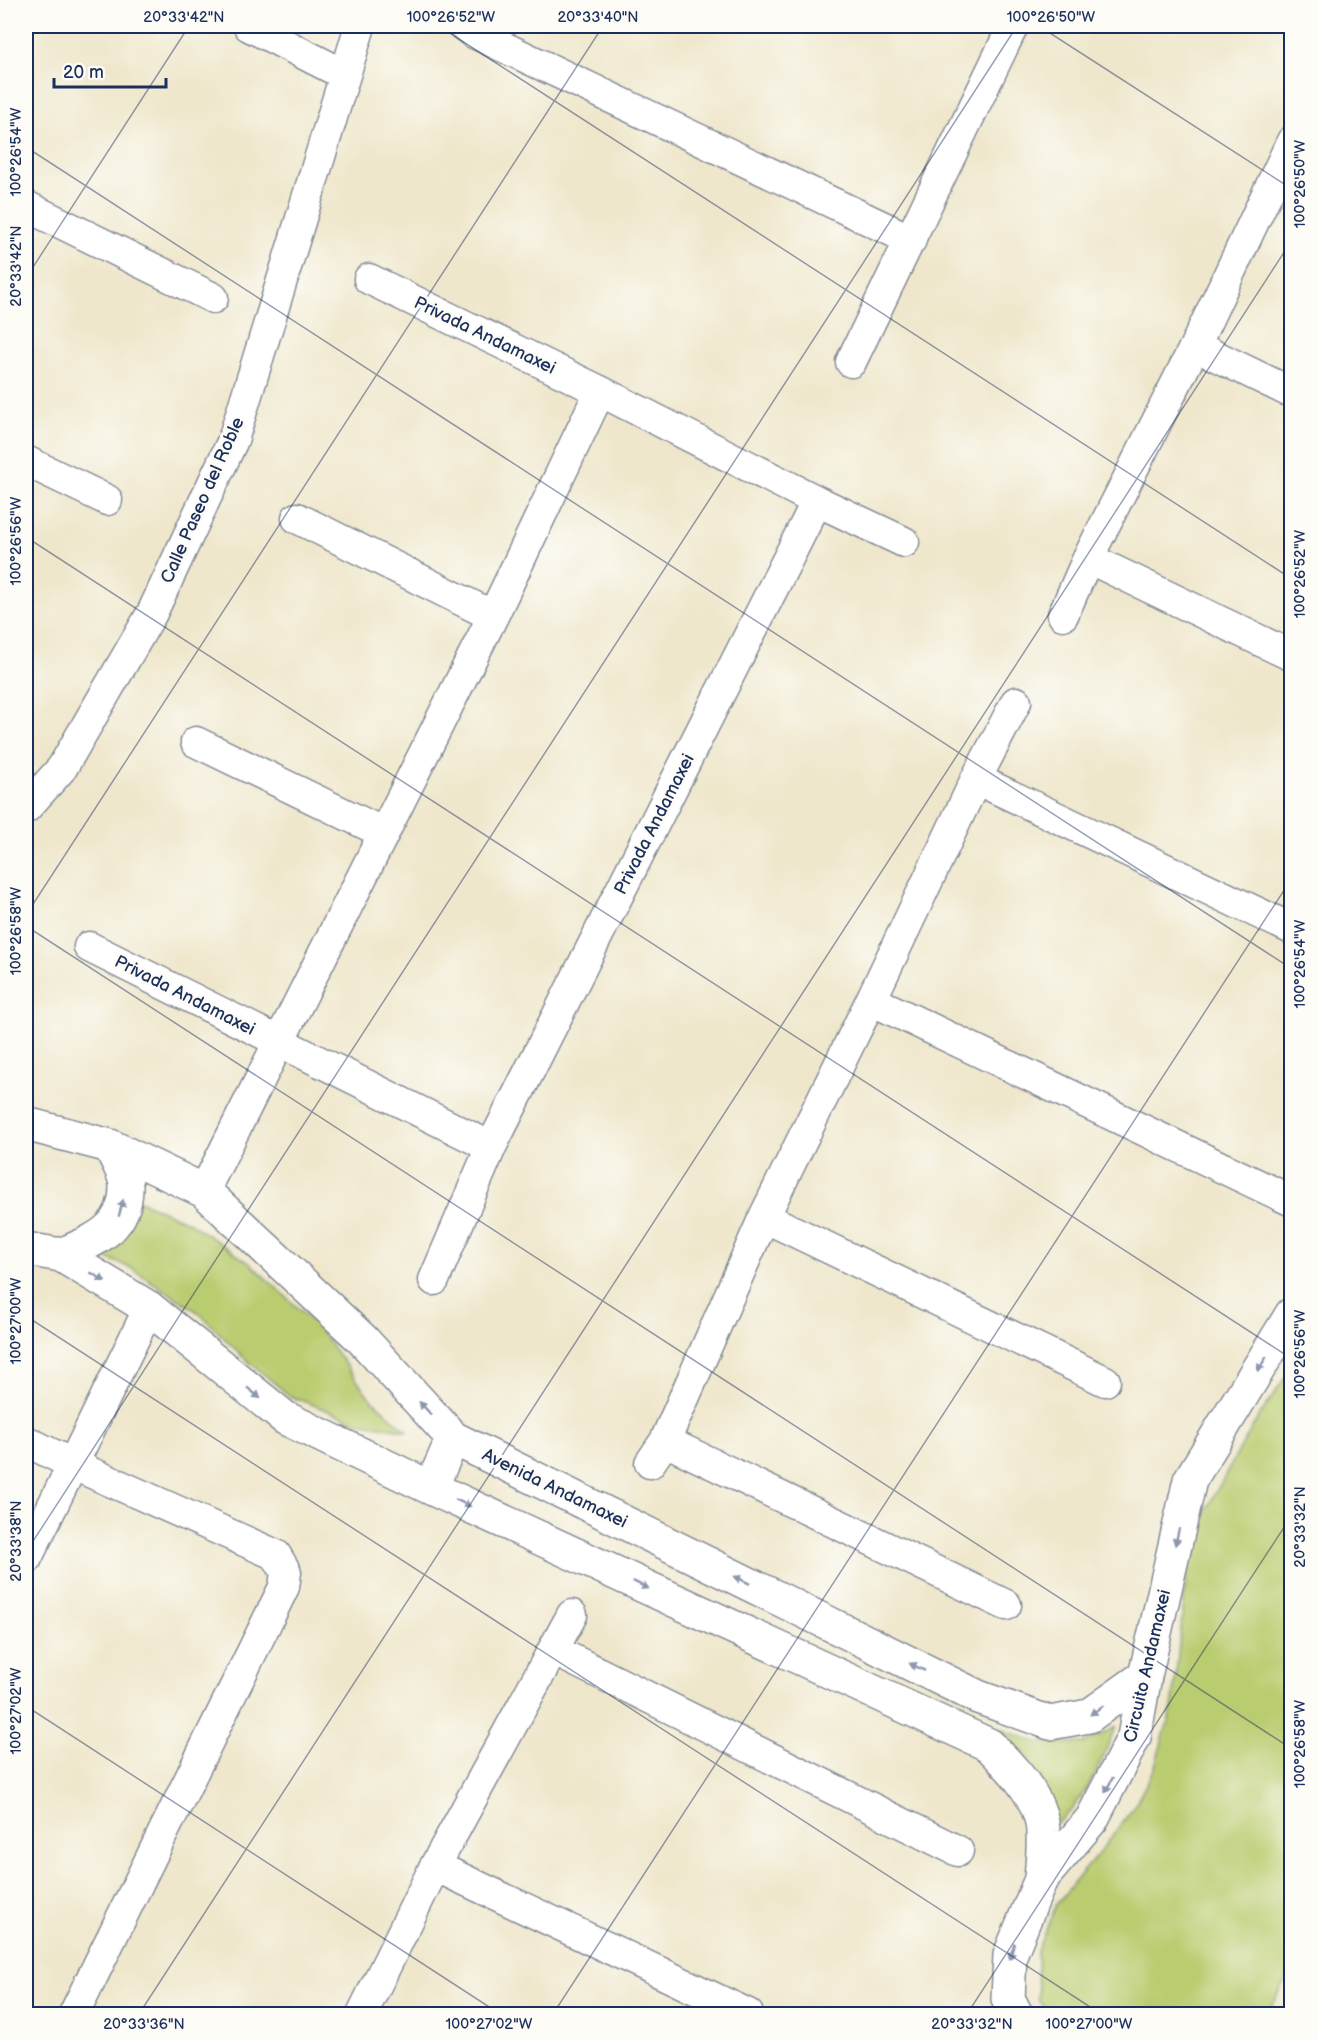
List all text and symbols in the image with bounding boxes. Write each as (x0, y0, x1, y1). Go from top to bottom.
text: 20°33'42"N (143, 8, 225, 27)
text: 100°26'52"W (407, 8, 496, 27)
text: 20°33'40"N (557, 8, 639, 27)
text: 100°26'50"W (1007, 8, 1096, 27)
scale bar (54, 51, 166, 89)
text: 20 m (63, 62, 104, 83)
text: 100°26'54"W (7, 107, 26, 196)
text: 100°26'50"W (1291, 139, 1310, 228)
text: 20°33'42"N (7, 225, 26, 307)
street label: Privada Andamaxei (411, 292, 559, 379)
street label: Calle Paseo del Roble (156, 414, 249, 586)
text: 100°26'56"W (7, 496, 26, 585)
text: 100°26'52"W (1291, 529, 1310, 618)
street label: Privada Andamaxei (610, 750, 699, 898)
text: 100°26'58"W (7, 887, 26, 975)
text: 100°26'54"W (1291, 919, 1310, 1008)
street label: Privada Andamaxei (111, 951, 259, 1040)
one-way arrow (117, 1199, 126, 1217)
one-way arrow (90, 1272, 106, 1283)
text: 100°27'00"W (7, 1277, 26, 1364)
text: 100°26'56"W (1291, 1309, 1310, 1398)
one-way arrow (1256, 1356, 1267, 1372)
one-way arrow (247, 1387, 262, 1399)
one-way arrow (418, 1400, 432, 1415)
street label: Avenida Andamaxei (479, 1444, 631, 1533)
text: 20°33'32"N (1291, 1486, 1310, 1568)
one-way arrow (455, 1499, 472, 1508)
text: 20°33'38"N (7, 1500, 26, 1582)
one-way arrow (1171, 1528, 1181, 1547)
one-way arrow (733, 1576, 750, 1585)
one-way arrow (632, 1580, 649, 1589)
street label: Circuito Andamaxei (1120, 1587, 1175, 1745)
one-way arrow (908, 1662, 925, 1671)
text: 100°27'02"W (7, 1667, 26, 1754)
text: 100°26'58"W (1291, 1700, 1310, 1788)
one-way arrow (1090, 1704, 1106, 1716)
one-way arrow (1105, 1776, 1114, 1793)
one-way arrow (1007, 1942, 1016, 1960)
text: 20°33'36"N (103, 2015, 185, 2034)
text: 100°27'02"W (446, 2015, 533, 2034)
text: 20°33'32"N (931, 2015, 1013, 2034)
text: 100°27'00"W (1046, 2015, 1133, 2034)

